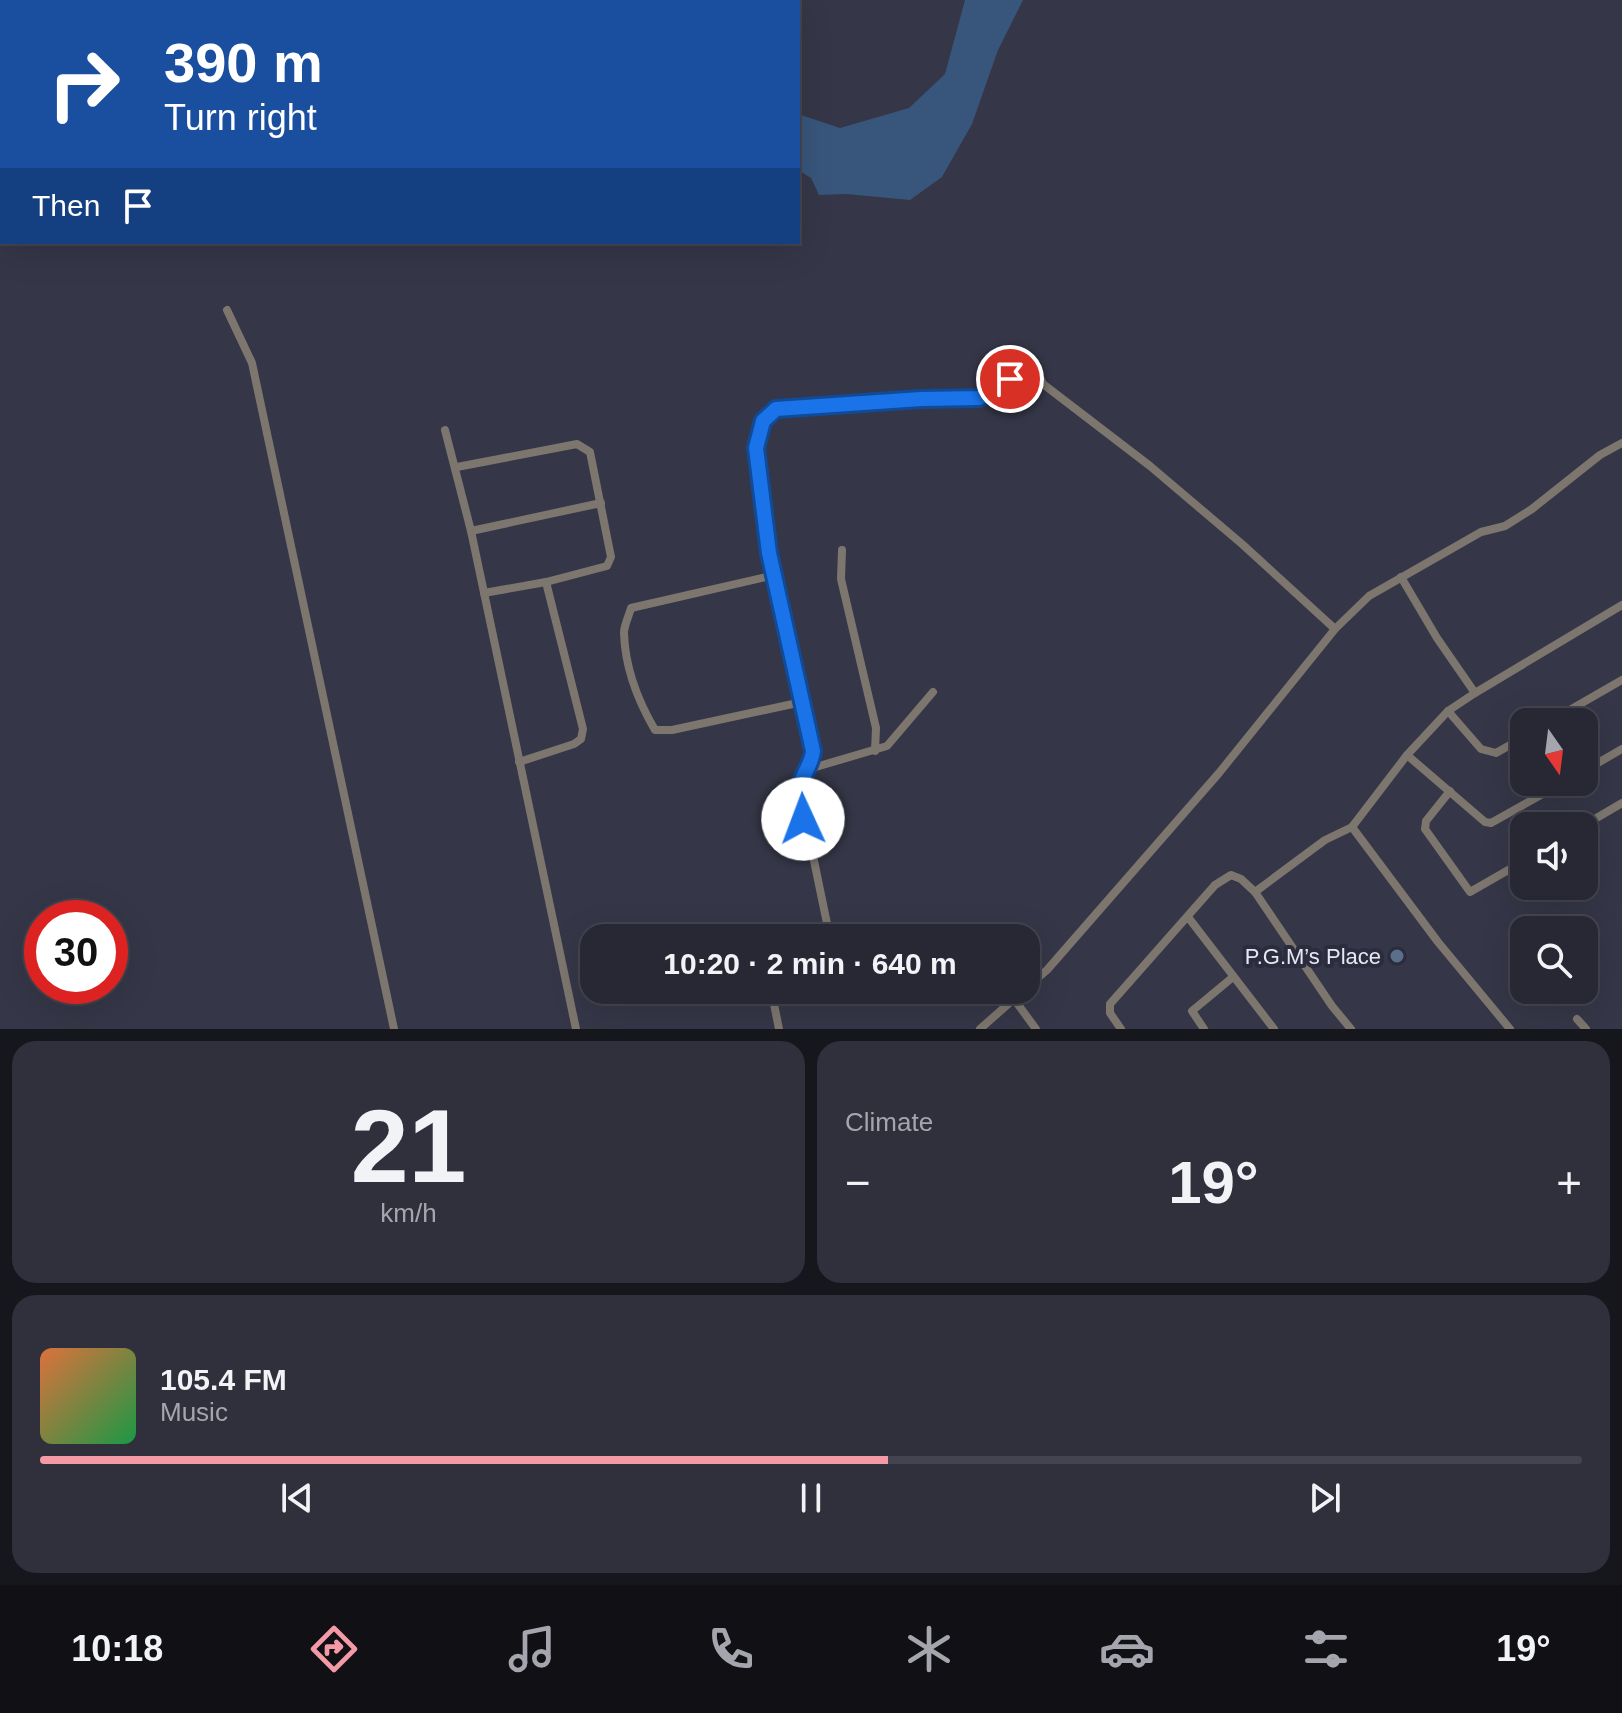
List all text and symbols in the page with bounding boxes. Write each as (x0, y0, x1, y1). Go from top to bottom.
text: 390 m (164, 31, 323, 94)
icon: right (32, 32, 136, 136)
text: Turn right (164, 97, 317, 138)
icon: arrive (116, 184, 160, 228)
text: Then (32, 189, 100, 222)
pin (976, 345, 1044, 413)
icon: arrive (988, 357, 1032, 401)
north arrow (1510, 708, 1598, 796)
map controls (1510, 708, 1598, 1004)
position arrow (761, 777, 845, 861)
button: sound (1510, 812, 1598, 900)
speed limit sign: 30 (24, 900, 128, 1004)
button: search (1510, 916, 1598, 1004)
place label: P.G.M’s Place (1245, 944, 1381, 969)
text: 10:20 · 2 min · 640 m (663, 947, 957, 980)
marker: P.G.M’s Place (1388, 947, 1406, 965)
text: 21 (351, 1088, 466, 1204)
text: Climate (845, 1107, 933, 1137)
text: 19° (1168, 1149, 1259, 1216)
text: − (845, 1158, 871, 1207)
text: + (1556, 1158, 1582, 1207)
text: km/h (380, 1198, 437, 1228)
text: 105.4 FM (160, 1363, 287, 1396)
text: Music (160, 1397, 228, 1427)
icon: previous (275, 1476, 319, 1520)
icon: pause (789, 1476, 833, 1520)
icon: next (1303, 1476, 1347, 1520)
icon: directions (306, 1621, 362, 1677)
icon: music (504, 1621, 560, 1677)
icon: phone (703, 1621, 759, 1677)
icon: climate (901, 1621, 957, 1677)
icon: car (1099, 1621, 1155, 1677)
icon: filters (1298, 1621, 1354, 1677)
text: 10:18 (71, 1628, 163, 1669)
text: 19° (1496, 1628, 1551, 1669)

